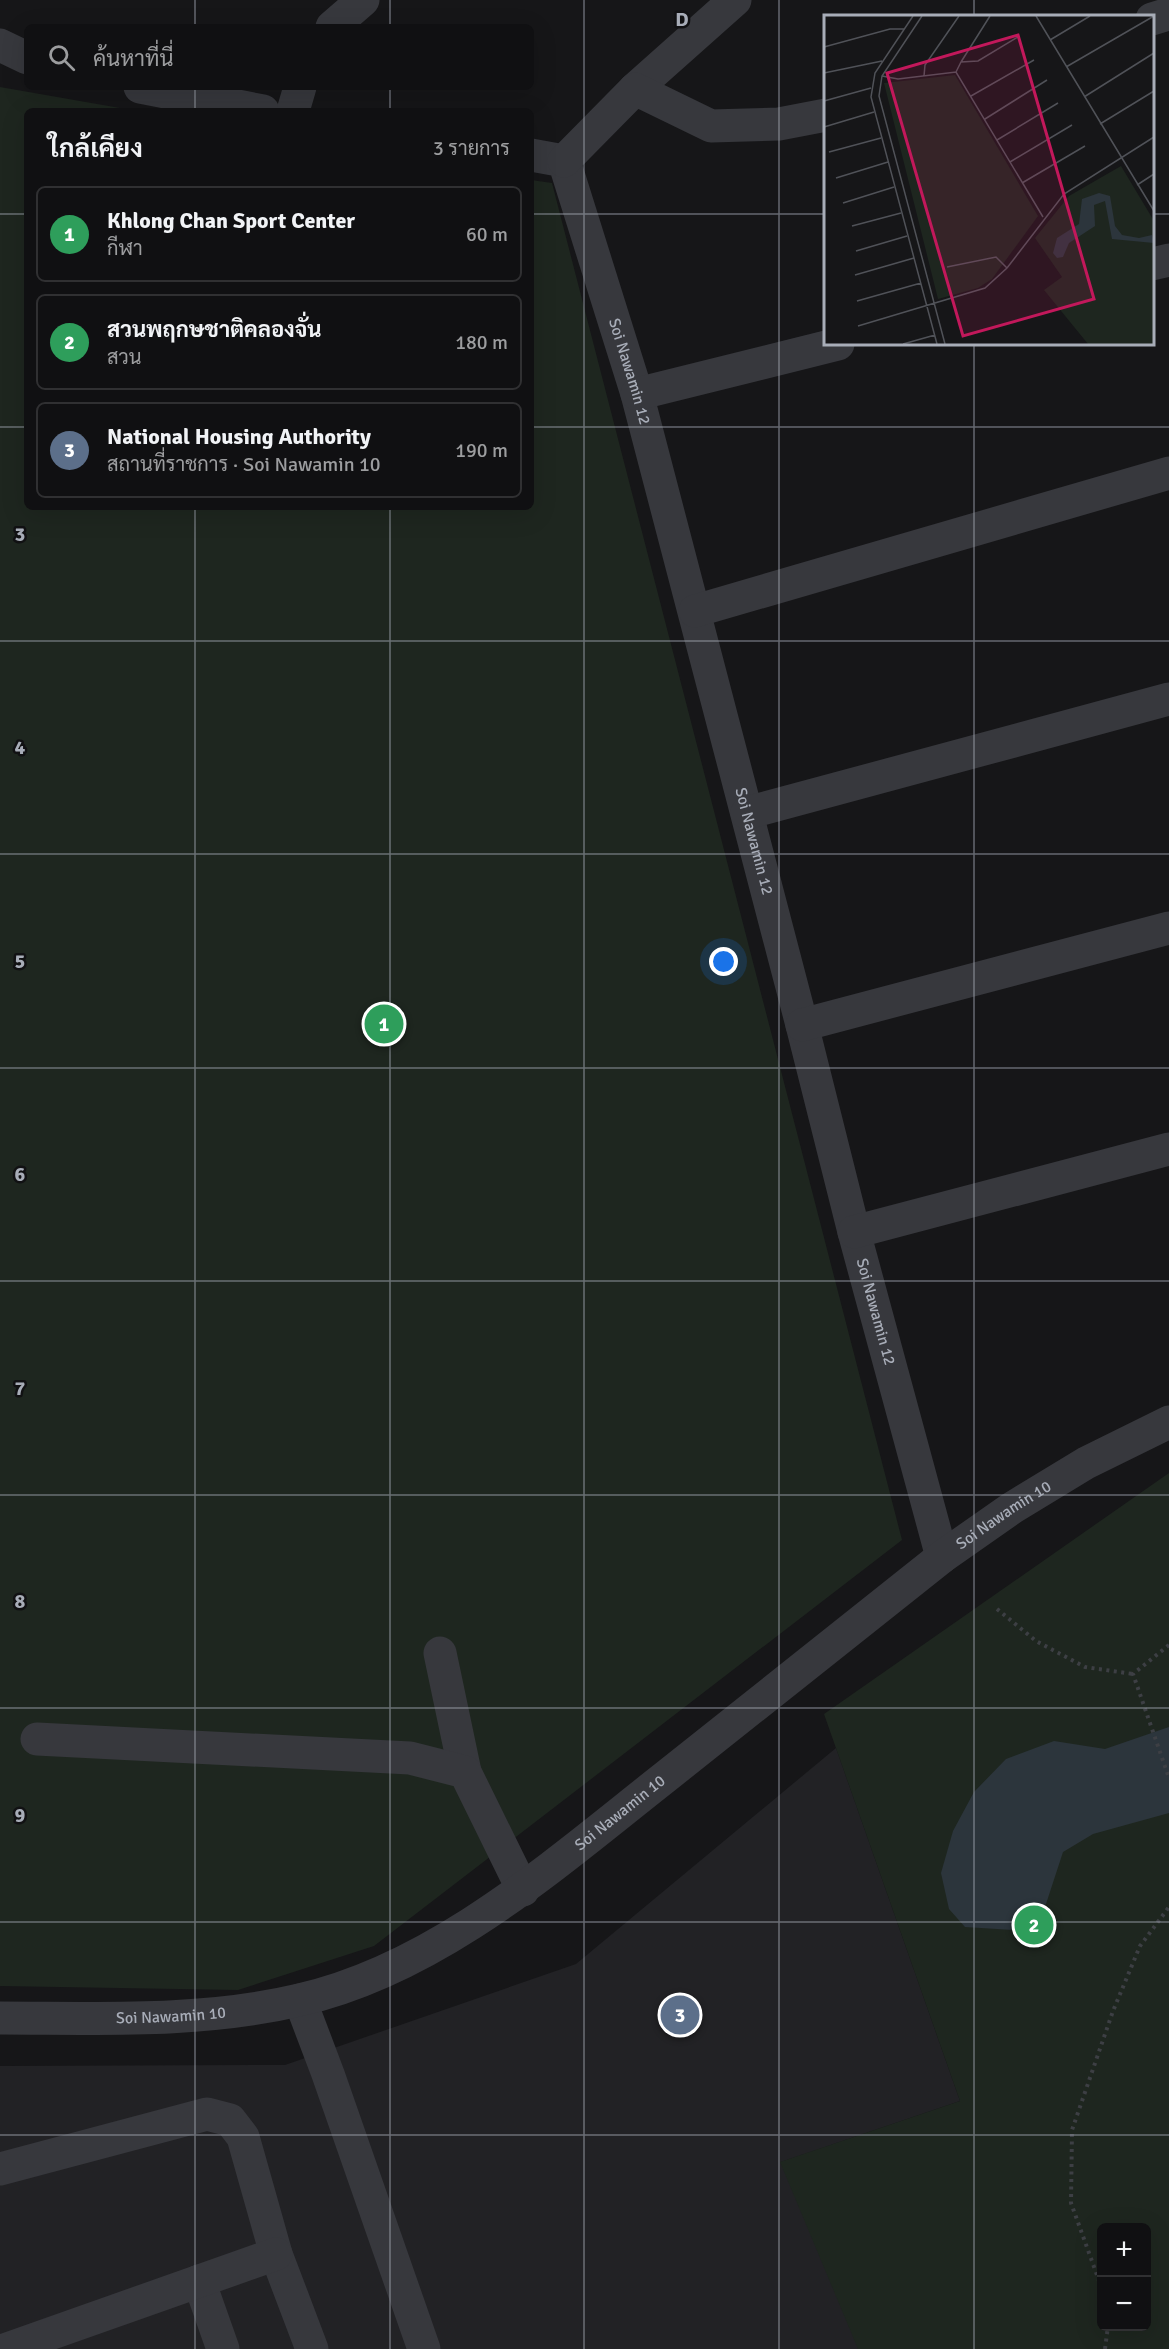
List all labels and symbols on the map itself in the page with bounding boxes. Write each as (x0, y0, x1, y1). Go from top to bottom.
text: D (675, 7, 689, 32)
inset map (824, 15, 1154, 345)
street label: Soi Nawamin 12 (604, 316, 655, 427)
text: 3 (15, 522, 25, 547)
text: 4 (15, 735, 26, 760)
street label: Soi Nawamin 12 (730, 785, 778, 897)
your location (709, 947, 738, 976)
text: 5 (15, 949, 25, 974)
pin: 1 (364, 1002, 404, 1046)
text: 6 (15, 1162, 26, 1187)
street label: Soi Nawamin 12 (852, 1256, 900, 1368)
text: 7 (15, 1376, 26, 1401)
street label: Soi Nawamin 10 (952, 1477, 1055, 1554)
text: 8 (15, 1589, 26, 1614)
street label: Soi Nawamin 10 (571, 1771, 669, 1855)
text: 9 (15, 1803, 26, 1828)
pin: 2 (1014, 1902, 1054, 1948)
pin: 3 (660, 1992, 700, 2038)
street label: Soi Nawamin 10 (116, 2003, 227, 2028)

